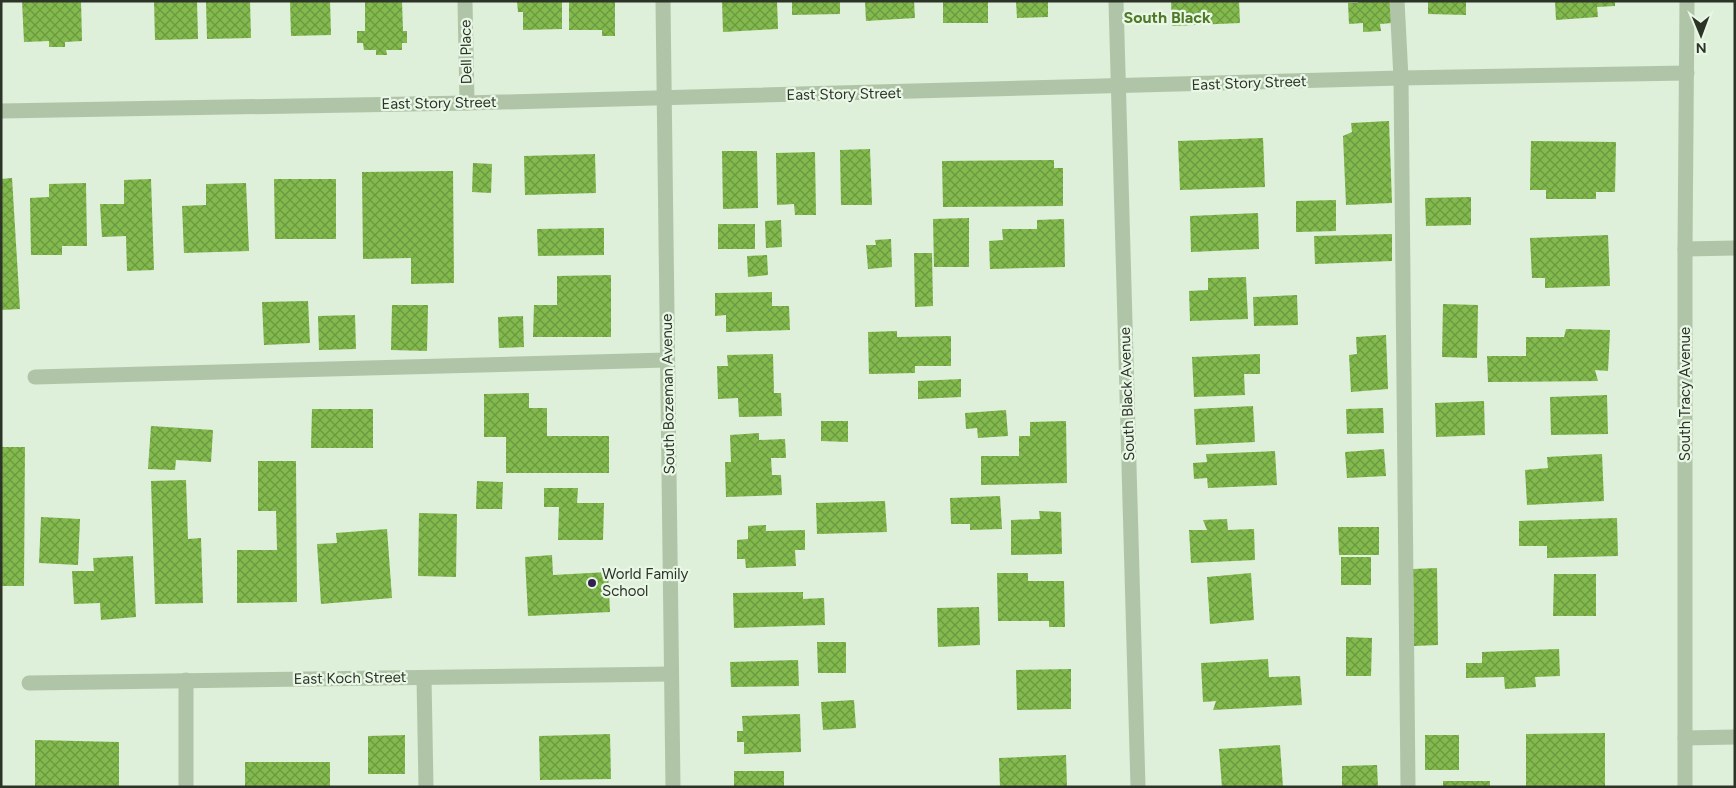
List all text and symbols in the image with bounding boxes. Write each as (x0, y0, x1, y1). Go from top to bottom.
district label: South Black (1123, 8, 1211, 27)
north arrow (1676, 10, 1726, 60)
street label: Dell Place (456, 19, 476, 85)
text: N (1696, 39, 1707, 56)
street label: East Story Street (1191, 72, 1307, 94)
street label: East Story Street (786, 84, 902, 104)
street label: East Story Street (381, 93, 497, 113)
street label: South Bozeman Avenue (658, 314, 678, 474)
street label: South Black Avenue (1116, 327, 1138, 461)
street label: South Tracy Avenue (1676, 327, 1694, 461)
place label: World Family School (602, 565, 689, 600)
marker: World Family School (586, 577, 598, 589)
street label: East Koch Street (293, 668, 407, 688)

